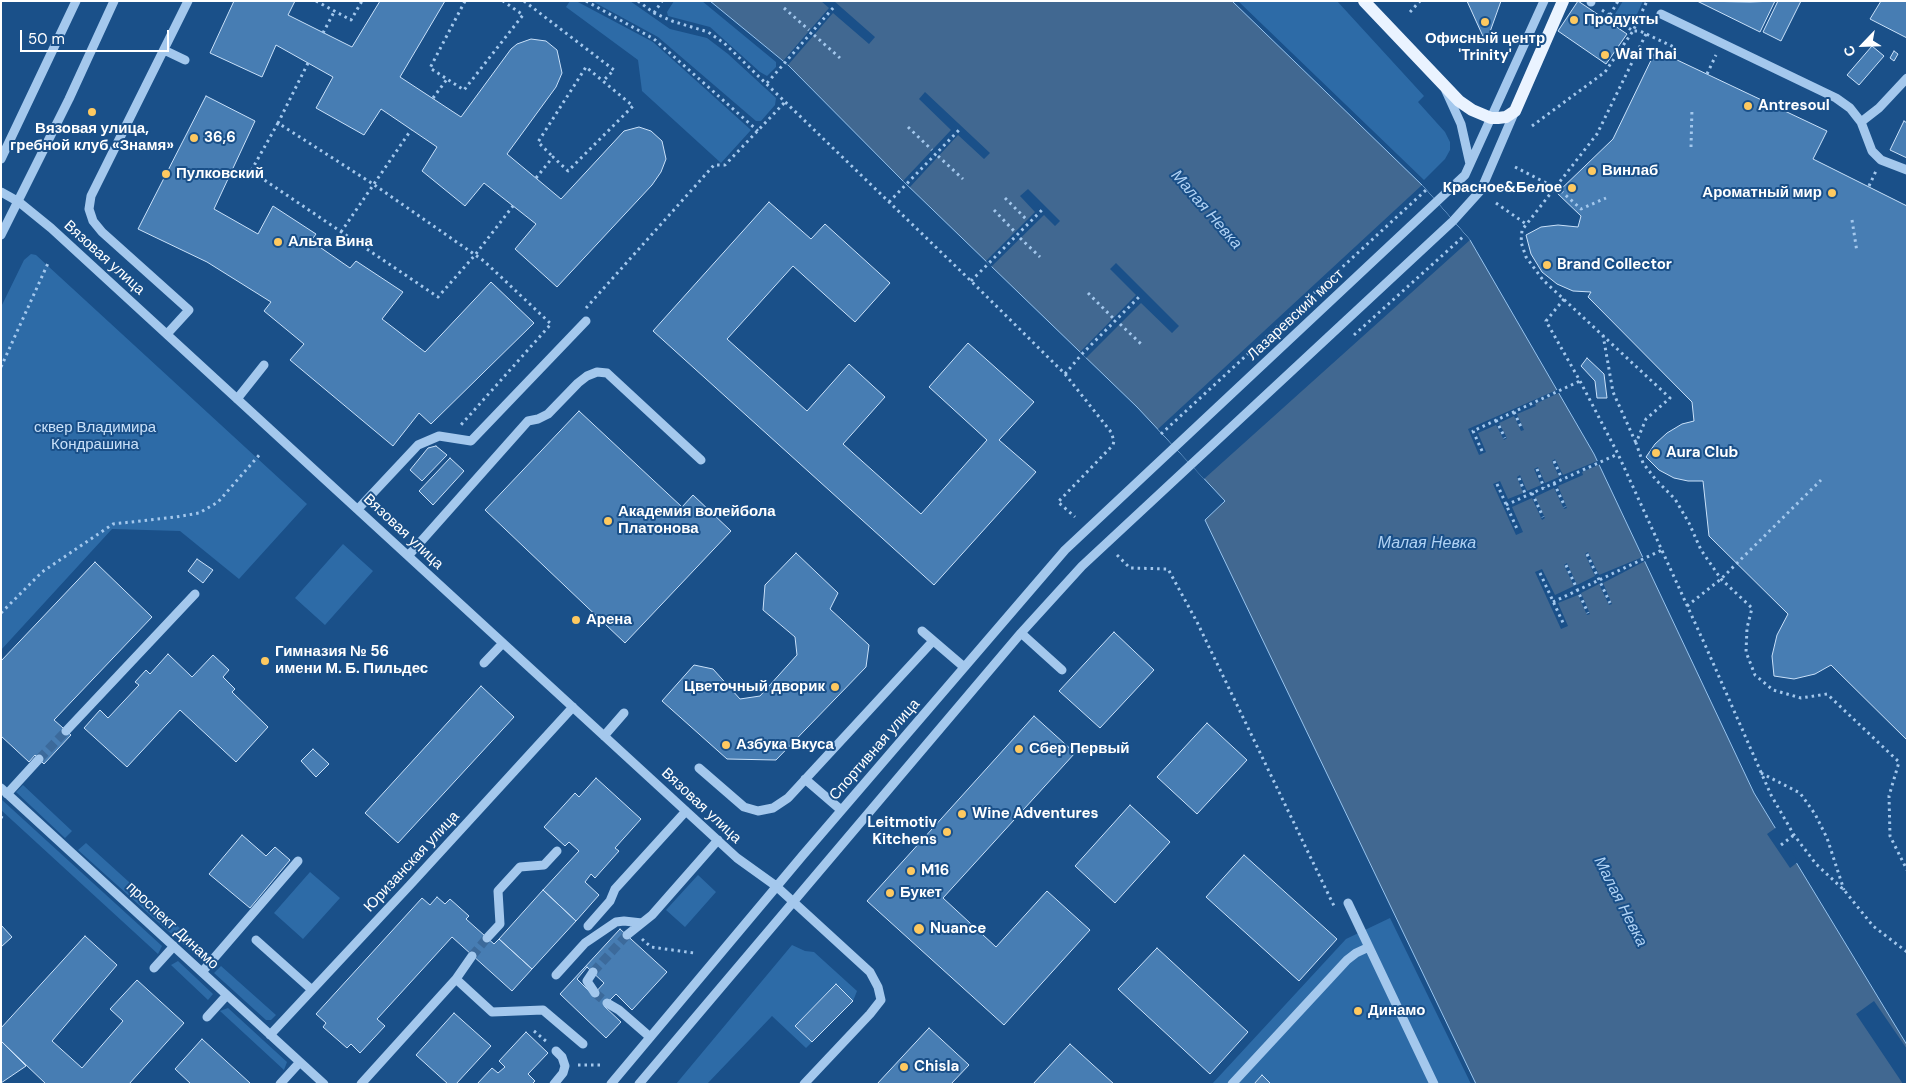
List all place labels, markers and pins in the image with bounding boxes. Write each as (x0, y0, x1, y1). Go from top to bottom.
place label: Продукты (1584, 11, 1659, 29)
marker: Продукты (1568, 14, 1580, 26)
marker: Офисный центр 'Trinity' (1479, 16, 1491, 28)
place label: Офисный центр 'Trinity' (1425, 30, 1545, 65)
place label: Wai Thai (1615, 46, 1677, 64)
marker: Wai Thai (1599, 49, 1611, 61)
place label: Antresoul (1758, 97, 1830, 115)
marker: Antresoul (1742, 100, 1754, 112)
marker: Вязовая улица, гребной клуб «Знамя» (86, 106, 98, 118)
place label: Вязовая улица, гребной клуб «Знамя» (10, 120, 174, 155)
place label: 36,6 (204, 129, 236, 147)
marker: 36,6 (188, 132, 200, 144)
place label: Винлаб (1602, 162, 1658, 180)
place label: Пулковский (176, 165, 264, 183)
marker: Винлаб (1586, 165, 1598, 177)
marker: Пулковский (160, 168, 172, 180)
place label: Красное&Белое (1443, 179, 1562, 197)
marker: Красное&Белое (1566, 182, 1578, 194)
place label: Ароматный мир (1702, 184, 1822, 202)
marker: Ароматный мир (1826, 187, 1838, 199)
place label: Альта Вина (288, 233, 373, 251)
marker: Альта Вина (272, 236, 284, 248)
place label: Brand Collector (1557, 256, 1672, 274)
marker: Brand Collector (1541, 259, 1553, 271)
place label: Aura Club (1666, 444, 1738, 462)
marker: Aura Club (1650, 447, 1662, 459)
place label: Академия волейбола Платонова (618, 503, 776, 538)
marker: Академия волейбола Платонова (602, 515, 614, 527)
place label: Арена (586, 611, 632, 629)
marker: Арена (570, 614, 582, 626)
place label: Гимназия № 56 имени М. Б. Пильдес (275, 643, 428, 678)
marker: Гимназия № 56 имени М. Б. Пильдес (259, 655, 271, 667)
place label: Цветочный дворик (684, 678, 825, 696)
marker: Цветочный дворик (829, 681, 841, 693)
place label: Азбука Вкуса (736, 736, 834, 754)
marker: Азбука Вкуса (720, 739, 732, 751)
place label: Сбер Первый (1029, 740, 1129, 758)
marker: Сбер Первый (1013, 743, 1025, 755)
place label: Wine Adventures (972, 805, 1098, 823)
marker: Wine Adventures (956, 808, 968, 820)
place label: Leitmotiv Kitchens (867, 814, 937, 849)
marker: Leitmotiv Kitchens (941, 826, 953, 838)
place label: M16 (921, 862, 949, 880)
marker: M16 (905, 865, 917, 877)
place label: Букет (900, 884, 942, 902)
marker: Букет (884, 887, 896, 899)
place label: Nuance (930, 920, 986, 938)
marker: Nuance (912, 922, 926, 936)
place label: Динамо (1368, 1002, 1425, 1020)
marker: Динамо (1352, 1005, 1364, 1017)
place label: Chisla (914, 1058, 959, 1076)
marker: Chisla (898, 1061, 910, 1073)

